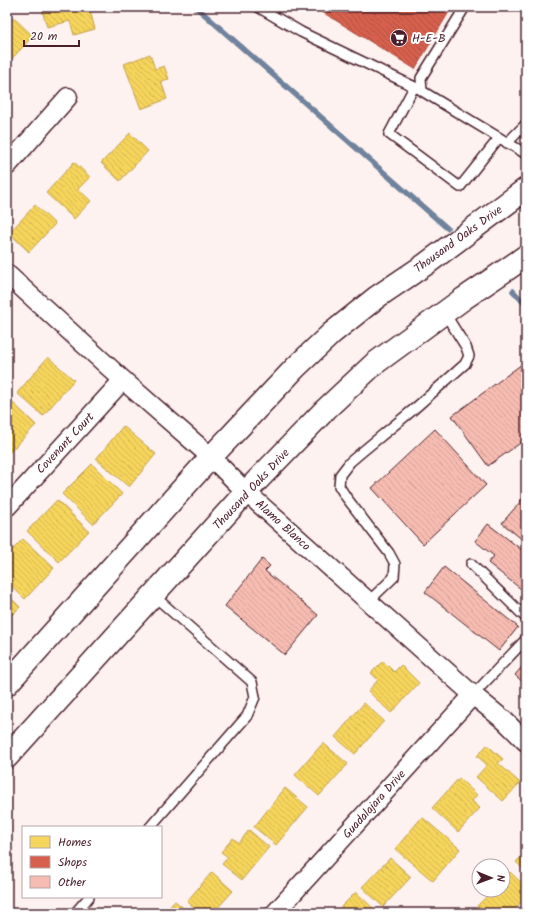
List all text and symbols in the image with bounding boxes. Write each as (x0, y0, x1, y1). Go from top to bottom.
scale bar (24, 22, 79, 48)
text: 20 m (30, 27, 58, 46)
supermarket icon: H-E-B (389, 28, 409, 48)
place label: H-E-B (412, 29, 446, 48)
street label: Thousand Oaks Drive (410, 200, 507, 278)
street label: Covenant Court (32, 408, 99, 478)
street label: Thousand Oaks Drive (208, 444, 295, 534)
street label: Alamo Blanco (251, 495, 315, 556)
street label: Guadalajara Drive (338, 765, 411, 843)
legend (22, 826, 162, 898)
text: Homes (58, 833, 92, 852)
text: Shops (58, 853, 87, 872)
north arrow (471, 858, 511, 898)
text: Other (58, 873, 87, 892)
text: N (491, 875, 509, 882)

